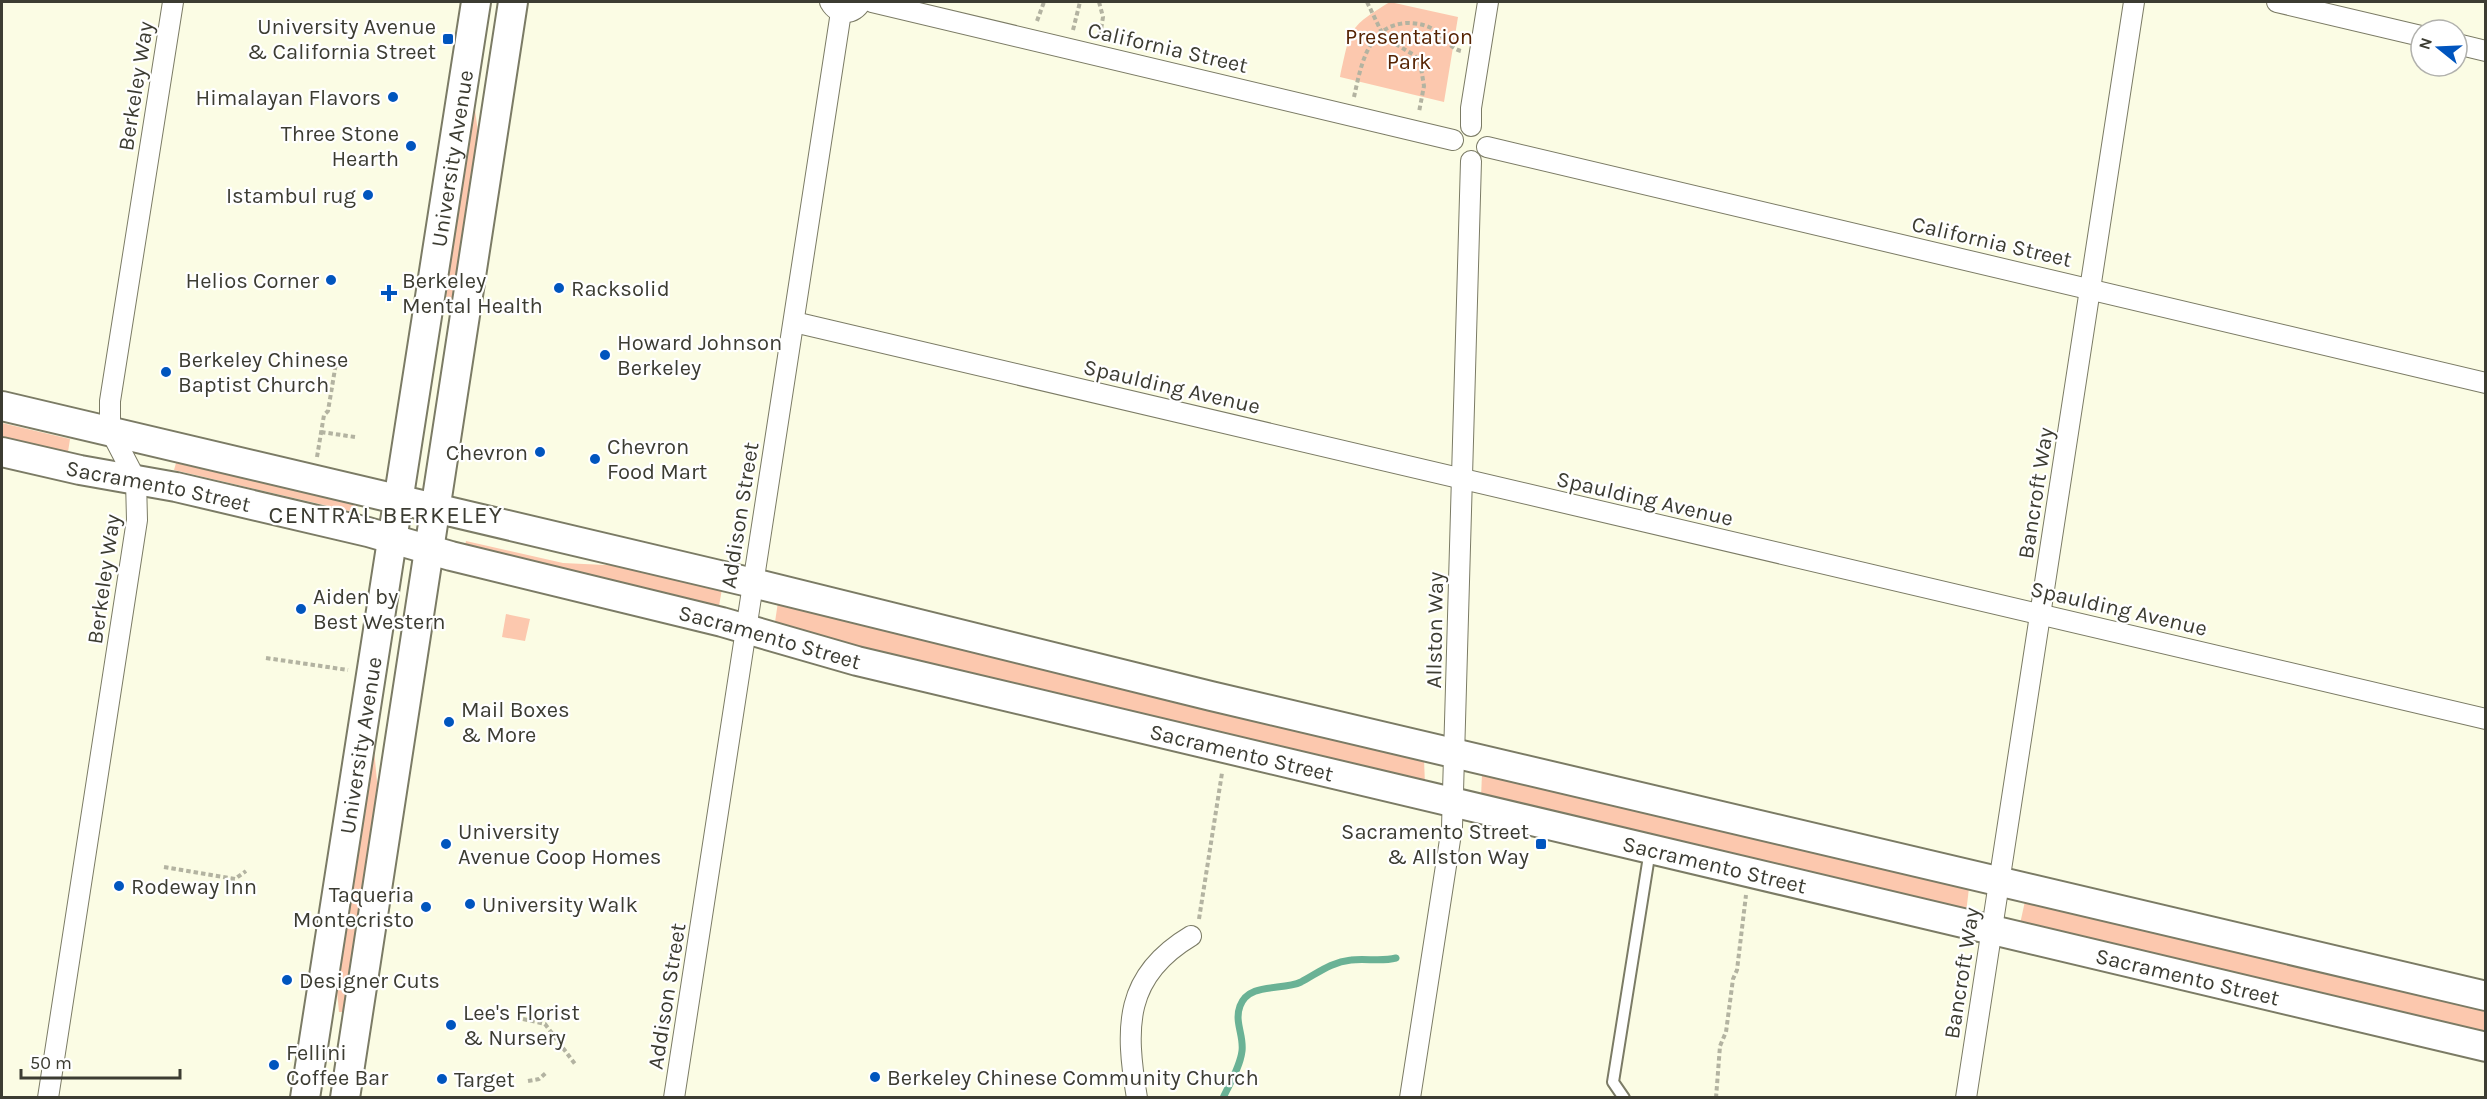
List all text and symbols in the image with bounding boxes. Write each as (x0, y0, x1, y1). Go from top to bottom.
place label: University Avenue & California Street (247, 14, 436, 65)
street label: California Street (1085, 17, 1250, 79)
north arrow (2409, 18, 2469, 78)
street label: Berkeley Way (113, 19, 159, 153)
park label: Presentation Park (1345, 24, 1473, 75)
marker: University Avenue & California Street (441, 32, 455, 46)
text: N (2414, 35, 2436, 52)
street label: University Avenue (426, 68, 479, 249)
place label: Himalayan Flavors (196, 85, 381, 111)
marker: Himalayan Flavors (386, 90, 400, 104)
place label: Three Stone Hearth (281, 121, 399, 172)
marker: Three Stone Hearth (404, 139, 418, 153)
place label: Istambul rug (226, 183, 357, 209)
marker: Istambul rug (361, 188, 375, 202)
street label: California Street (1909, 211, 2074, 273)
place label: Helios Corner (185, 268, 319, 294)
place label: Berkeley Mental Health (402, 268, 543, 319)
marker: Helios Corner (324, 273, 338, 287)
place label: Racksolid (571, 276, 670, 302)
marker: Racksolid (552, 281, 566, 295)
marker: Berkeley Mental Health (380, 284, 398, 302)
place label: Howard Johnson Berkeley (617, 330, 782, 381)
place label: Berkeley Chinese Baptist Church (178, 347, 348, 398)
marker: Howard Johnson Berkeley (598, 348, 612, 362)
street label: Spaulding Avenue (1081, 354, 1263, 420)
marker: Berkeley Chinese Baptist Church (159, 365, 173, 379)
street label: Bancroft Way (2013, 426, 2059, 561)
place label: Chevron Food Mart (607, 434, 707, 485)
place label: Chevron (446, 440, 528, 466)
street label: Addison Street (716, 440, 764, 590)
marker: Chevron (533, 445, 547, 459)
marker: Chevron Food Mart (588, 452, 602, 466)
street label: Sacramento Street (63, 455, 253, 518)
street label: Spaulding Avenue (1554, 466, 1736, 532)
district label: CENTRAL BERKELEY (268, 501, 504, 529)
street label: Berkeley Way (82, 513, 126, 646)
street label: Allston Way (1421, 571, 1449, 689)
street label: Spaulding Avenue (2028, 576, 2210, 642)
place label: Aiden by Best Western (313, 584, 446, 635)
street label: Sacramento Street (676, 600, 864, 675)
marker: Aiden by Best Western (294, 602, 308, 616)
street label: University Avenue (334, 655, 388, 836)
place label: Mail Boxes & More (461, 697, 570, 748)
marker: Mail Boxes & More (442, 715, 456, 729)
street label: Sacramento Street (1147, 719, 1336, 787)
place label: University Avenue Coop Homes (458, 819, 661, 870)
place label: Sacramento Street & Allston Way (1341, 819, 1529, 870)
street label: Sacramento Street (1620, 831, 1809, 900)
marker: University Avenue Coop Homes (439, 837, 453, 851)
marker: Sacramento Street & Allston Way (1534, 837, 1548, 851)
place label: Rodeway Inn (131, 874, 257, 900)
marker: Rodeway Inn (112, 879, 126, 893)
place label: Taqueria Montecristo (293, 882, 414, 933)
place label: University Walk (482, 892, 638, 918)
marker: University Walk (463, 897, 477, 911)
marker: Taqueria Montecristo (419, 900, 433, 914)
street label: Bancroft Way (1939, 906, 1985, 1041)
street label: Addison Street (643, 921, 691, 1071)
street label: Sacramento Street (2093, 943, 2282, 1012)
place label: Designer Cuts (299, 968, 440, 994)
marker: Designer Cuts (280, 973, 294, 987)
place label: Lee's Florist & Nursery (463, 1000, 580, 1051)
marker: Lee's Florist & Nursery (444, 1018, 458, 1032)
place label: Fellini Coffee Bar (286, 1040, 388, 1091)
scale bar (21, 1042, 180, 1080)
text: 50 m (30, 1052, 72, 1074)
marker: Fellini Coffee Bar (267, 1058, 281, 1072)
place label: Berkeley Chinese Community Church (887, 1065, 1259, 1091)
place label: Target (454, 1067, 515, 1093)
marker: Berkeley Chinese Community Church (868, 1070, 882, 1084)
marker: Target (435, 1072, 449, 1086)

